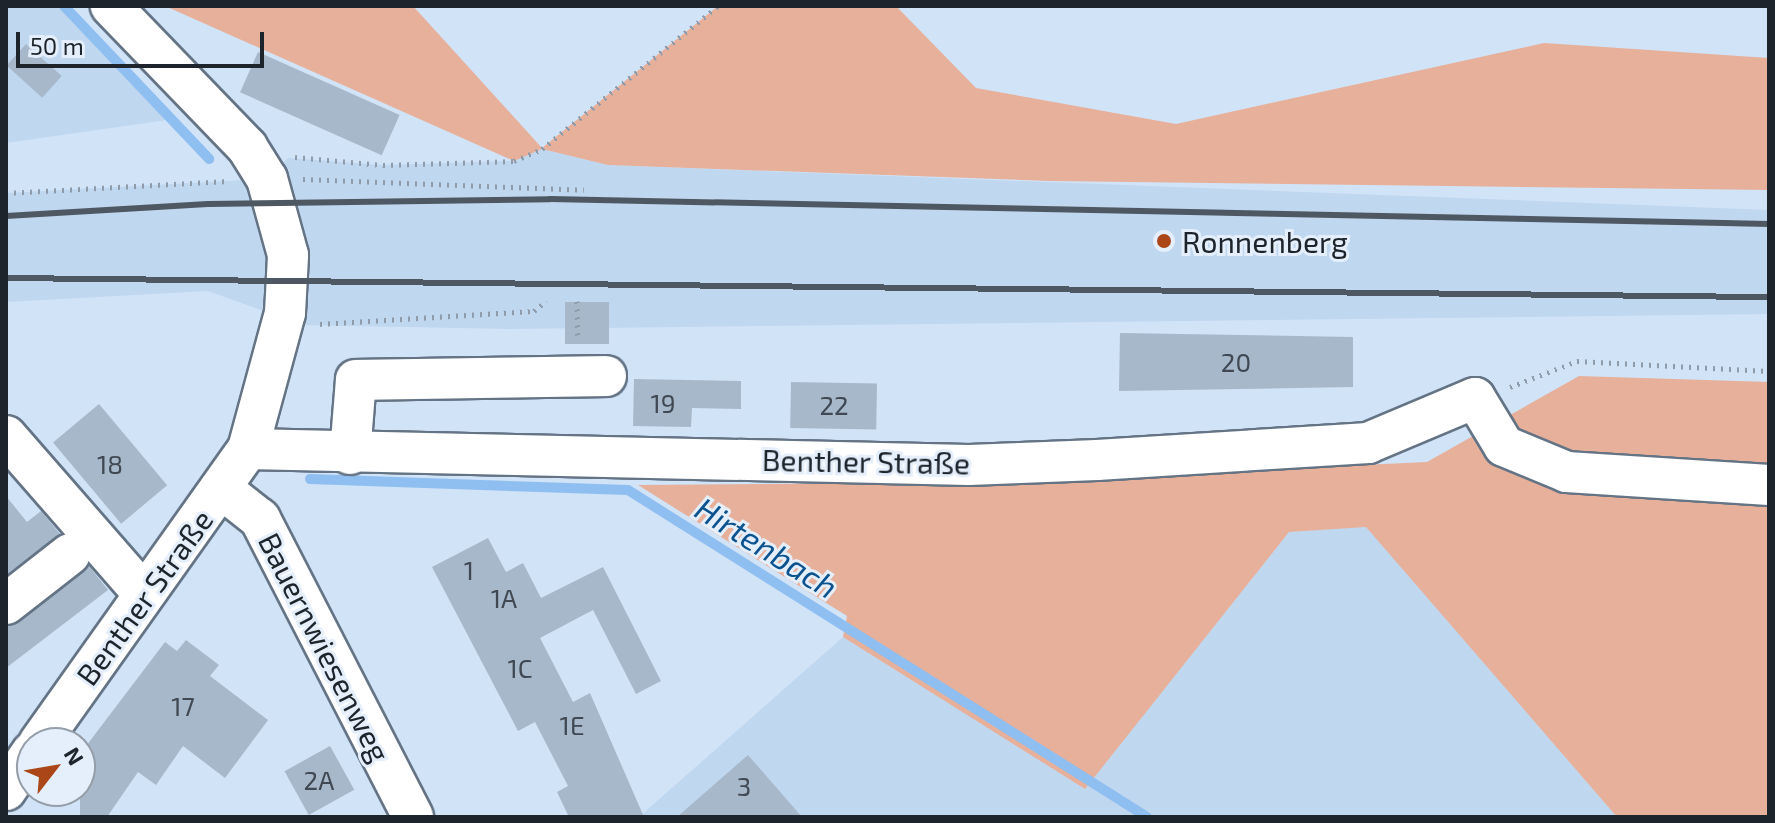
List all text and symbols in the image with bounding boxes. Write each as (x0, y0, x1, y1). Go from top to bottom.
scale bar (20, 16, 268, 66)
text: 50 m (30, 31, 84, 60)
place label: Ronnenberg (1182, 223, 1348, 259)
marker: Ronnenberg (1153, 230, 1175, 252)
house number: 20 (1221, 346, 1251, 378)
house number: 19 (650, 387, 676, 419)
house number: 22 (819, 389, 849, 421)
street label: Benther Straße (761, 441, 971, 481)
house number: 18 (97, 448, 123, 480)
water label: Hirtenbach (689, 488, 845, 606)
street label: Benther Straße (68, 502, 220, 692)
street label: Bauernwiesenweg (252, 526, 398, 768)
house number: 1 (464, 554, 474, 586)
house number: 1A (491, 582, 517, 614)
house number: 1C (507, 652, 533, 684)
house number: 17 (171, 690, 195, 722)
house number: 1E (560, 709, 584, 741)
north arrow (16, 727, 96, 807)
text: N (60, 742, 90, 769)
house number: 2A (304, 764, 334, 796)
house number: 3 (737, 770, 751, 802)

